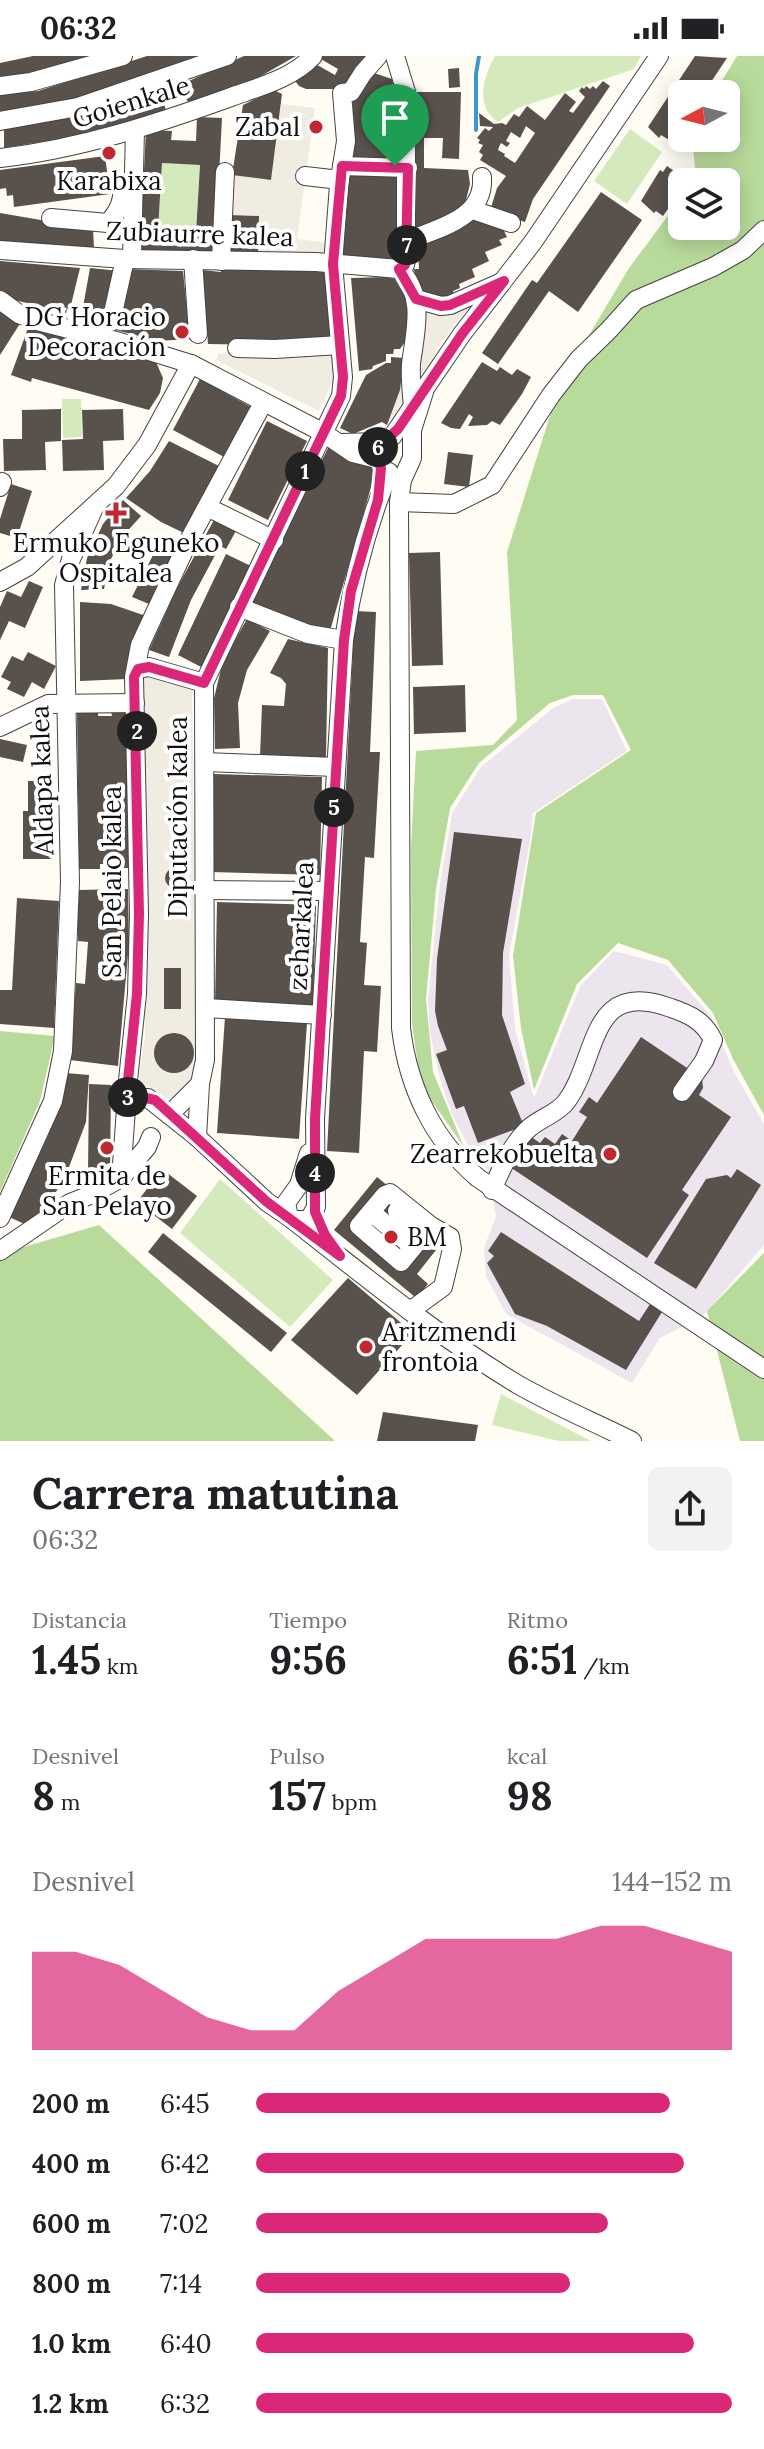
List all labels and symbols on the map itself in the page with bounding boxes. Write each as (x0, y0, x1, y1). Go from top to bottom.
street label: Goienkale (68, 68, 193, 135)
north arrow (668, 80, 740, 152)
pin (361, 84, 429, 166)
place label: Zabal (235, 110, 300, 143)
marker: Zabal (307, 118, 325, 136)
marker: Karabixa (100, 144, 118, 162)
place label: Karabixa (56, 164, 162, 197)
street label: Zubiaurre kalea (106, 214, 294, 253)
pin: 7 (387, 225, 427, 265)
place label: DG Horacio Decoración (24, 300, 166, 363)
marker: DG Horacio Decoración (173, 323, 191, 341)
pin: 6 (358, 427, 398, 467)
pin: 1 (285, 451, 325, 491)
marker: Ermuko Eguneko Ospitalea (105, 502, 127, 524)
place label: Ermuko Eguneko Ospitalea (13, 526, 219, 589)
street label: Aldapa kalea (22, 704, 61, 857)
pin: 2 (117, 711, 157, 751)
street label: Diputación kalea (161, 716, 194, 918)
street label: San Pelaio kalea (95, 786, 128, 978)
pin: 5 (314, 787, 354, 827)
street label: zeharkalea (281, 861, 320, 991)
pin: 3 (108, 1077, 148, 1117)
place label: Zearrekobuelta (410, 1137, 594, 1170)
marker: Ermita de San Pelayo (98, 1139, 116, 1157)
marker: Zearrekobuelta (601, 1145, 619, 1163)
pin: 4 (295, 1153, 335, 1193)
place label: Ermita de San Pelayo (42, 1159, 172, 1222)
place label: BM (407, 1220, 447, 1253)
marker: BM (382, 1228, 400, 1246)
place label: Aritzmendi frontoia (381, 1315, 516, 1378)
marker: Aritzmendi frontoia (357, 1338, 375, 1356)

